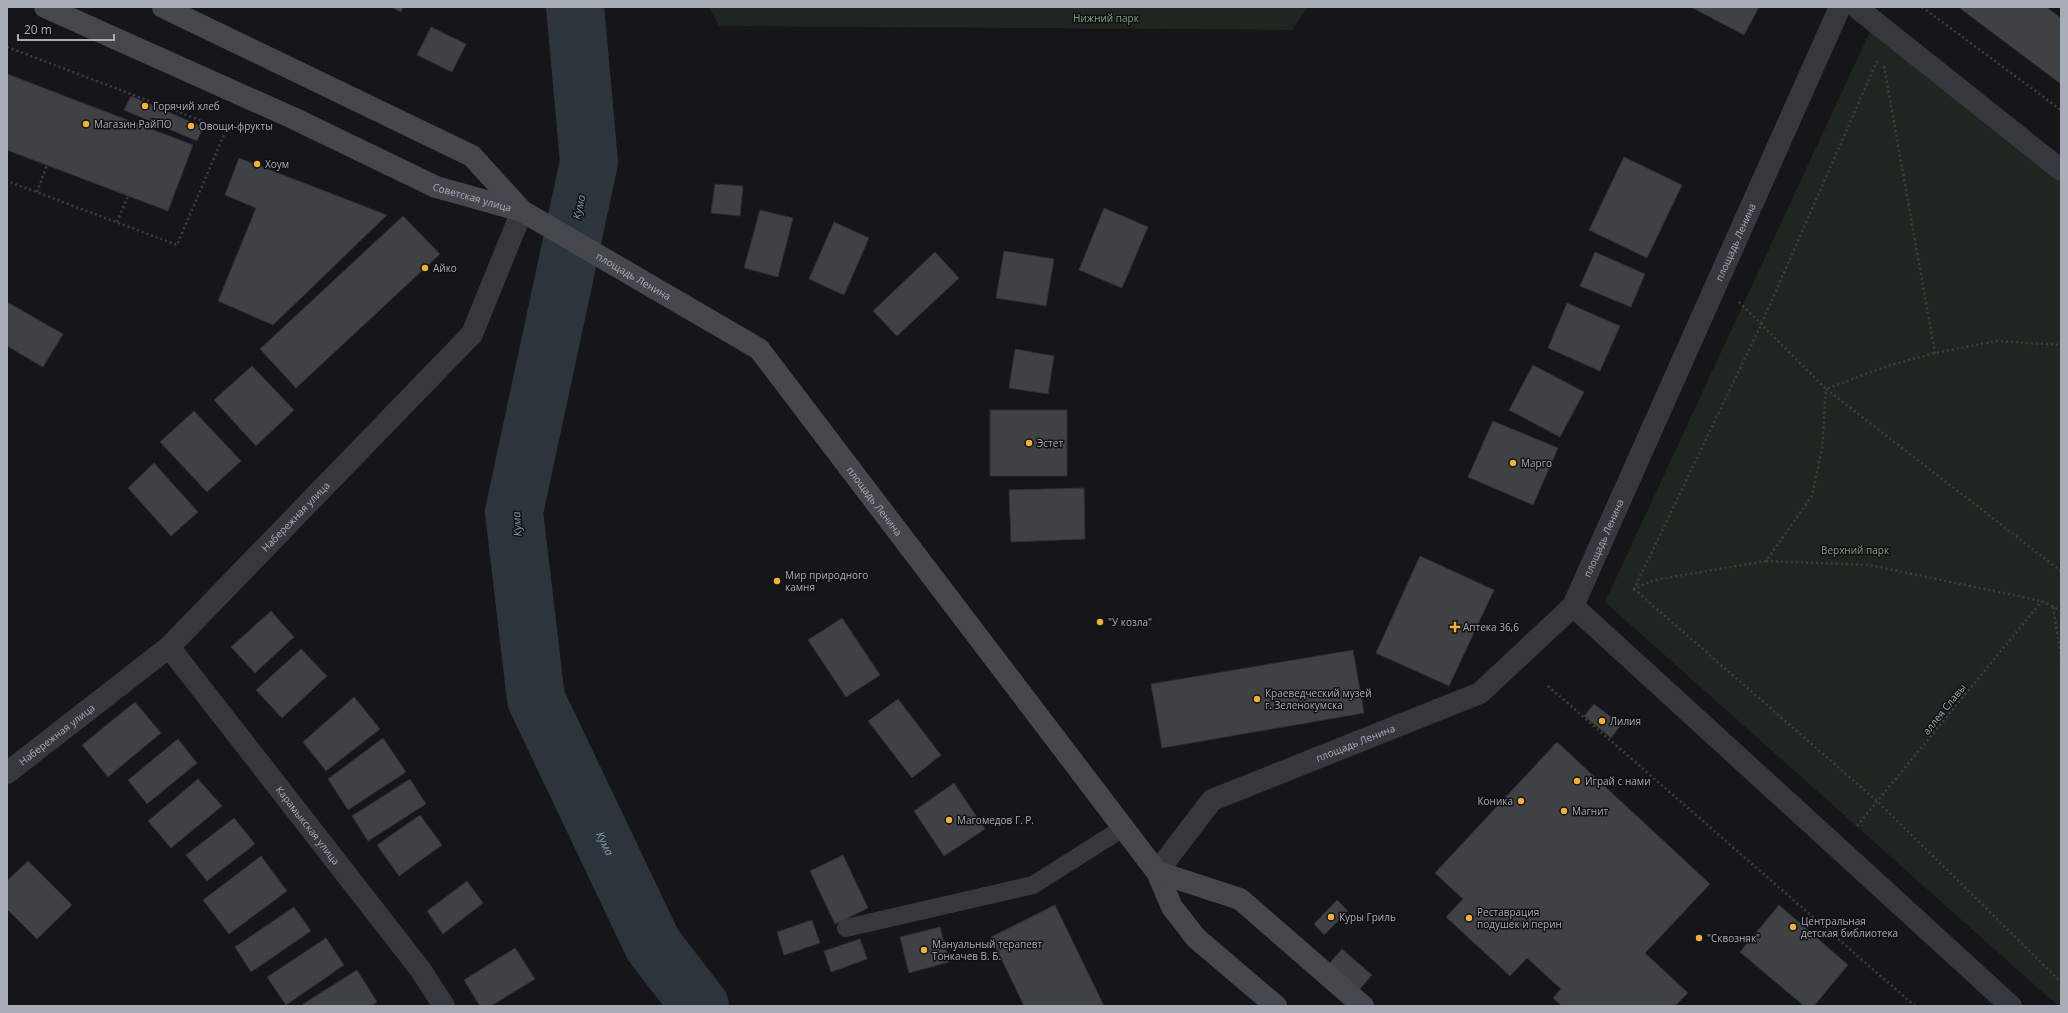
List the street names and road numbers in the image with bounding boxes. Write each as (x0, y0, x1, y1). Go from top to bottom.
street label: Советская улица (431, 179, 513, 215)
street label: площадь Ленина (1712, 201, 1759, 283)
street label: площадь Ленина (594, 249, 673, 303)
street label: площадь Ленина (844, 463, 906, 539)
street label: Набережная улица (258, 478, 333, 555)
street label: площадь Ленина (1580, 497, 1627, 579)
street label: аллея Славы (1919, 681, 1969, 737)
street label: Набережная улица (16, 700, 98, 768)
street label: площадь Ленина (1314, 721, 1397, 765)
street label: Карамыкская улица (273, 783, 343, 867)

